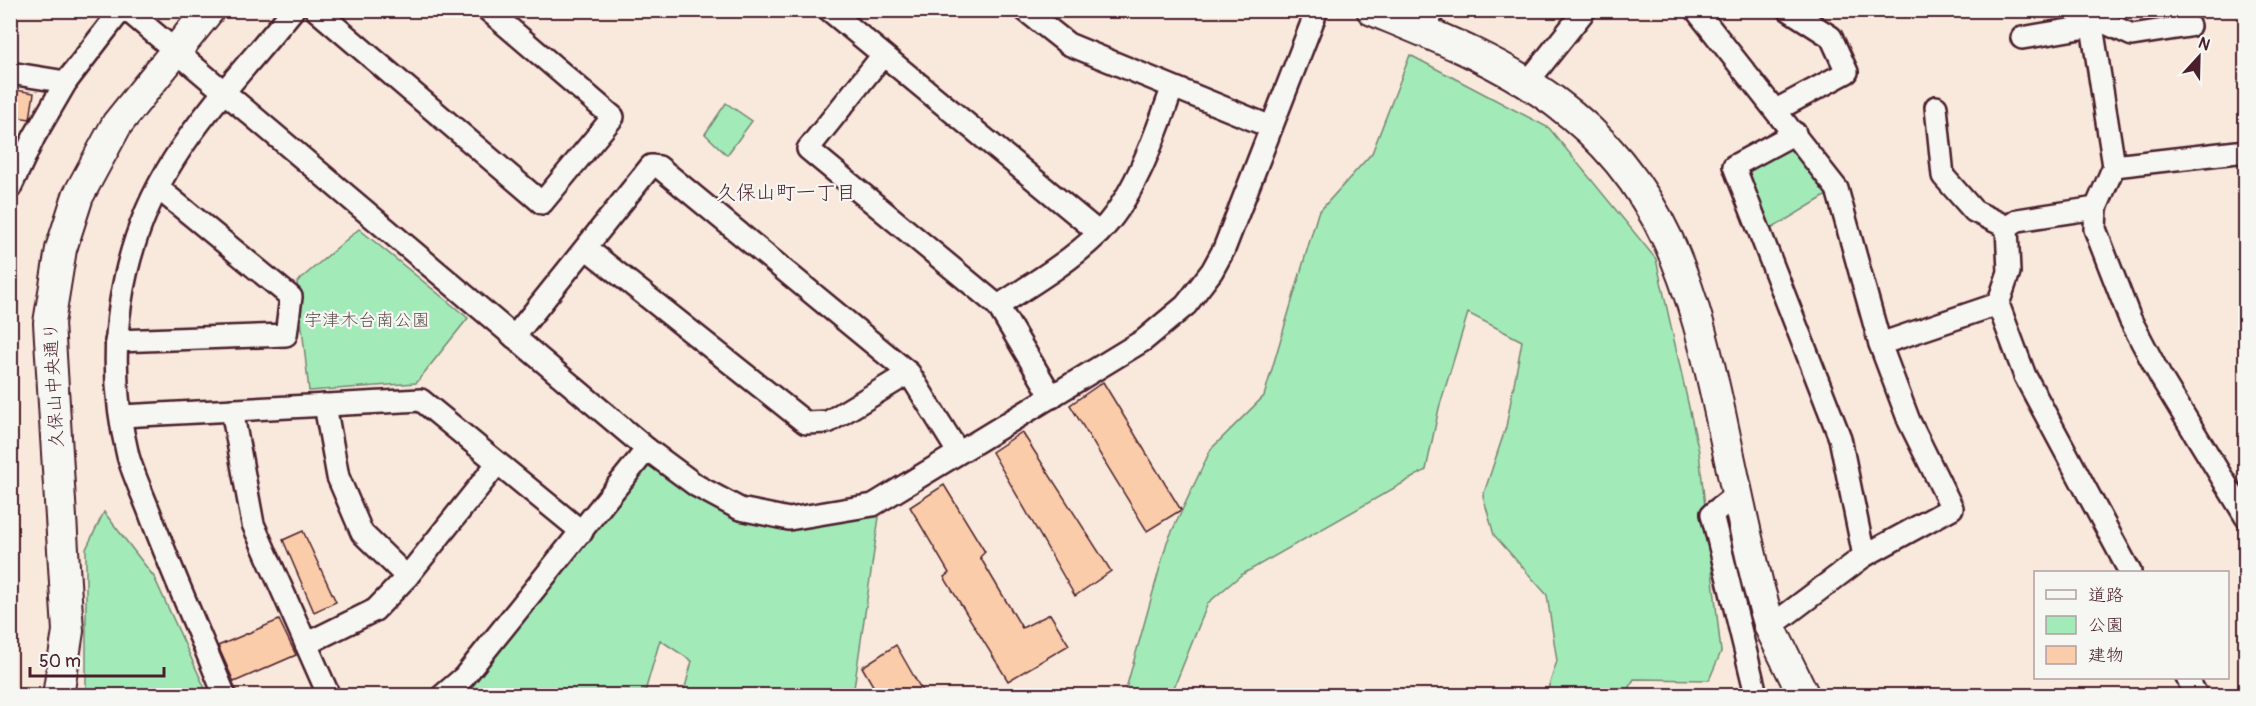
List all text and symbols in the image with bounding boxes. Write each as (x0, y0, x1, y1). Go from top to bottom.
north arrow (2169, 27, 2229, 87)
text: N (2195, 33, 2213, 55)
district label: 久保山町一丁目 (716, 180, 856, 205)
park label: 宇津木台南公園 (304, 309, 430, 332)
street label: 久保山中央通り (39, 321, 69, 449)
legend (2034, 571, 2229, 679)
text: 道路 (2088, 584, 2124, 607)
text: 公園 (2088, 614, 2124, 637)
scale bar (30, 640, 164, 678)
text: 建物 (2088, 644, 2124, 667)
text: 50 m (39, 650, 81, 673)

